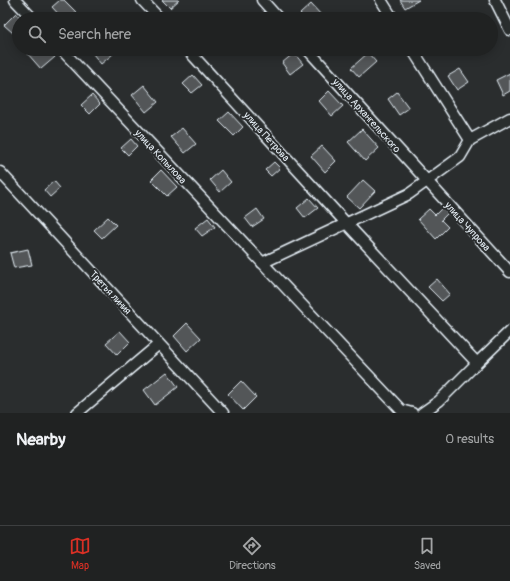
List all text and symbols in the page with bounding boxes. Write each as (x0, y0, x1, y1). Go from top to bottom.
search box (12, 12, 498, 56)
icon: search (26, 23, 48, 45)
text: Search here (58, 25, 131, 44)
street label: улица Архангельского (329, 75, 403, 156)
street label: улица Петрова (240, 109, 292, 164)
street label: улица Копылова (131, 126, 189, 187)
street label: улица Чупрова (441, 199, 493, 254)
street label: Третья линия (87, 268, 134, 317)
text: Nearby (16, 429, 65, 450)
text: 0 results (445, 431, 494, 447)
tab: Map (69, 535, 91, 572)
tab: Directions (229, 535, 276, 572)
tab: Saved (414, 535, 441, 572)

